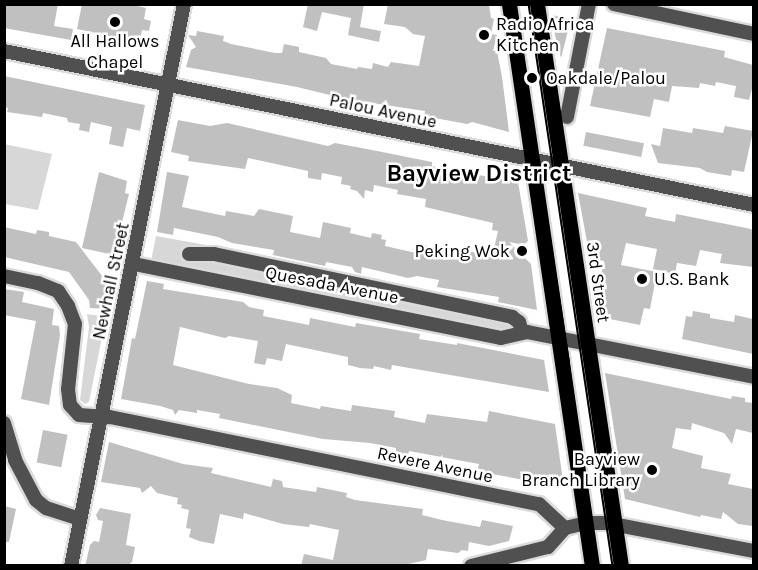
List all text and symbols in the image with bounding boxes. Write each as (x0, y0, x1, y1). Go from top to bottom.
place label: Radio Africa Kitchen (496, 14, 594, 57)
marker: All Hallows Chapel (108, 15, 122, 29)
marker: Radio Africa Kitchen (477, 28, 491, 42)
place label: All Hallows Chapel (70, 31, 160, 74)
place label: Oakdale/Palou (546, 67, 666, 89)
marker: Oakdale/Palou (523, 69, 541, 87)
street label: Palou Avenue (327, 89, 439, 133)
district label: Bayview District (387, 160, 571, 188)
street label: Newhall Street (88, 220, 134, 342)
place label: Peking Wok (414, 240, 510, 262)
street label: 3rd Street (582, 240, 614, 324)
marker: Peking Wok (515, 244, 529, 258)
street label: Quesada Avenue (264, 261, 400, 309)
place label: U.S. Bank (654, 268, 729, 290)
marker: U.S. Bank (635, 272, 649, 286)
street label: Revere Avenue (375, 442, 495, 488)
place label: Bayview Branch Library (521, 449, 640, 492)
marker: Bayview Branch Library (645, 463, 659, 477)

